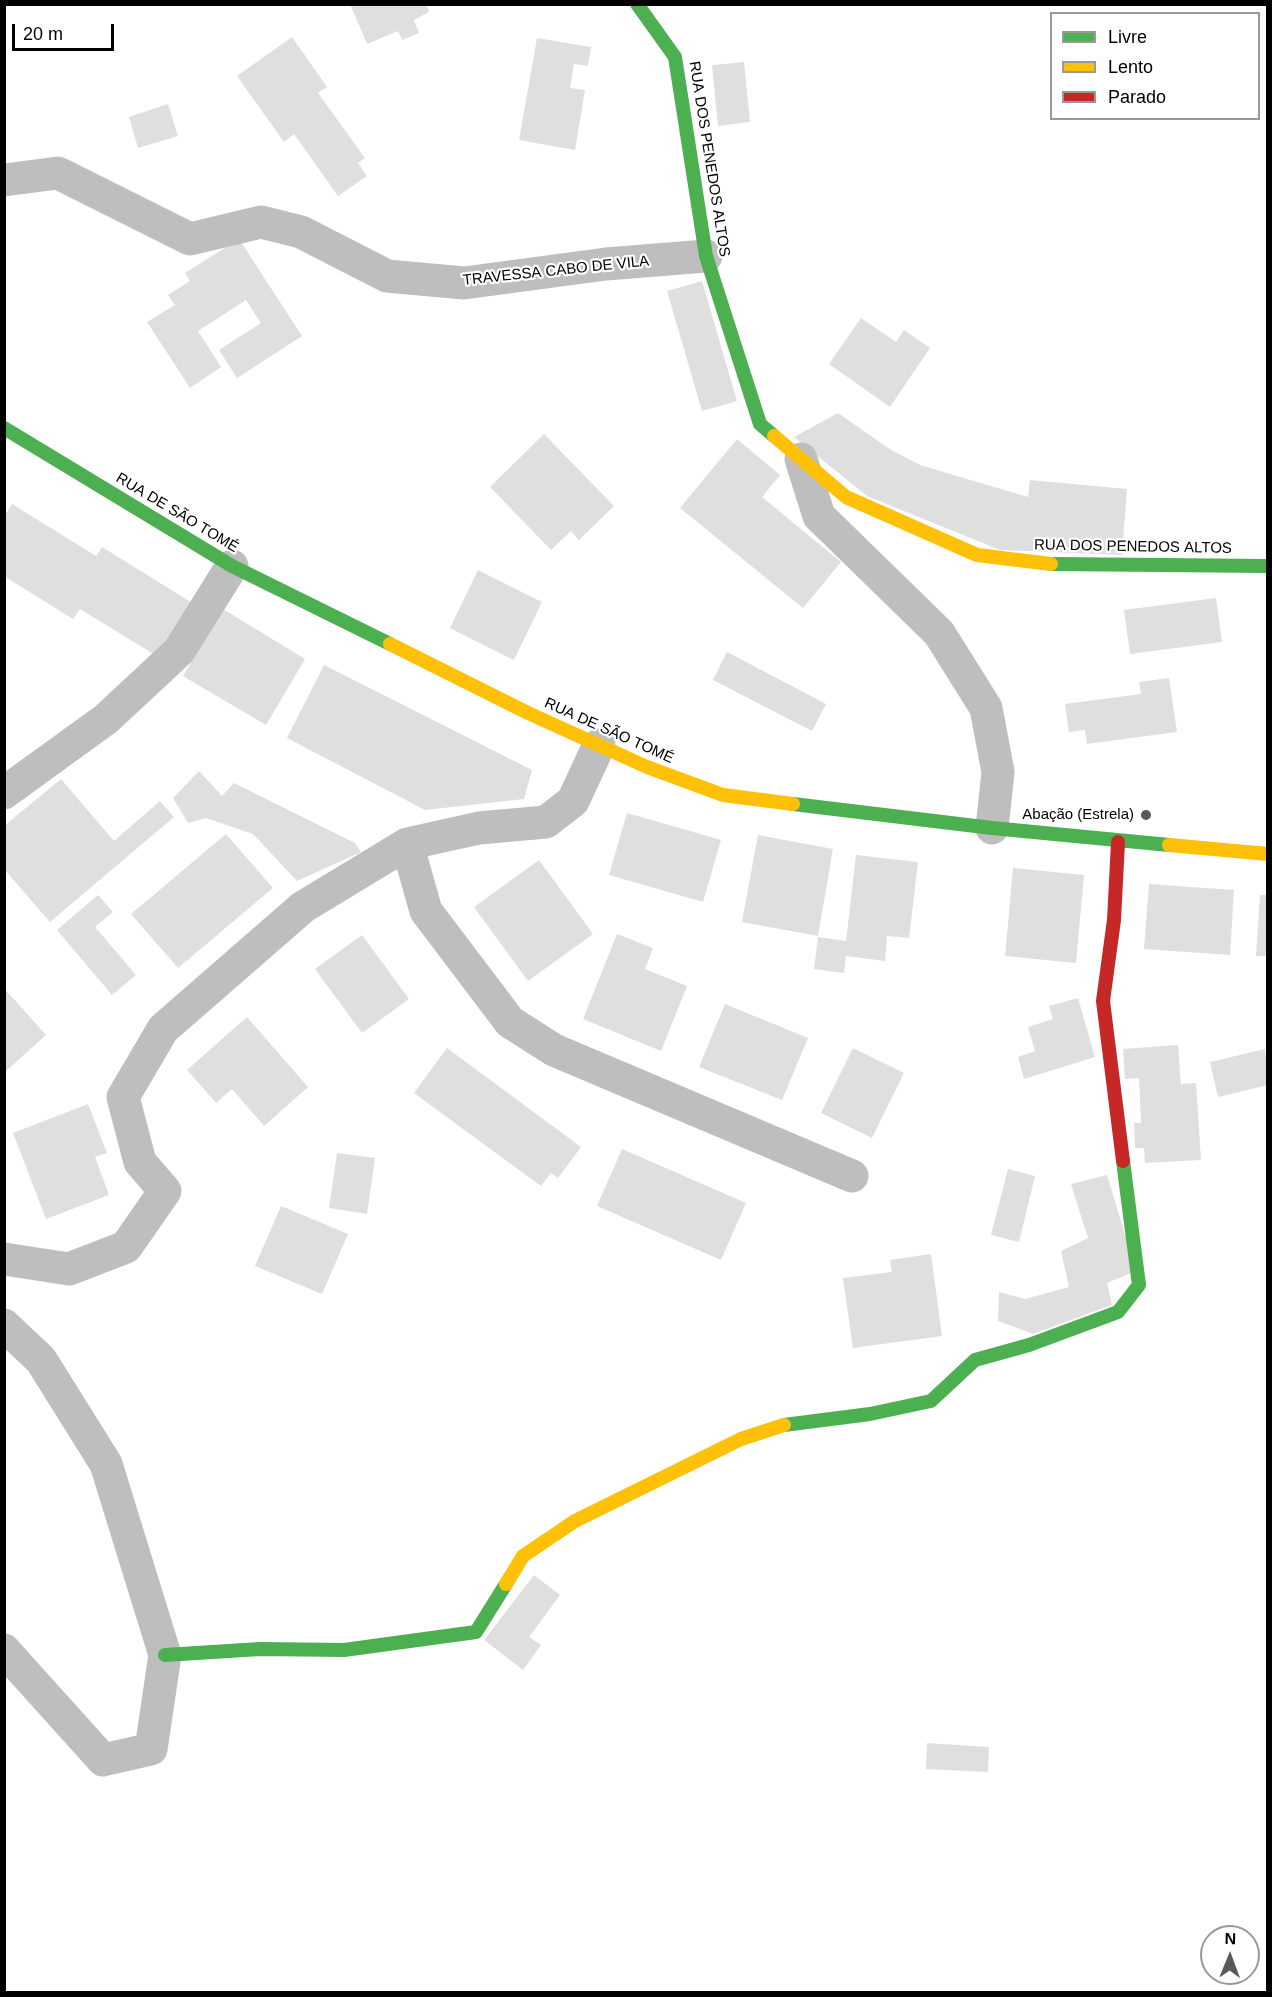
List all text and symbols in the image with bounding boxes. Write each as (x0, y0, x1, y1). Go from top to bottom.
scale bar (15, 12, 117, 50)
legend (1050, 12, 1260, 120)
text: 20 m (23, 24, 63, 44)
text: Livre (1108, 27, 1147, 47)
text: Lento (1108, 57, 1153, 77)
street label: RUA DOS PENEDOS ALTOS (685, 60, 733, 258)
text: Parado (1108, 87, 1166, 107)
street label: TRAVESSA CABO DE VILA (462, 252, 650, 290)
street label: RUA DE SÃO TOMÉ (112, 469, 242, 557)
street label: RUA DOS PENEDOS ALTOS (1034, 536, 1232, 558)
street label: RUA DE SÃO TOMÉ (542, 694, 676, 768)
place label: Abação (Estrela) (1022, 806, 1134, 824)
marker: Abação (Estrela) (1139, 808, 1153, 822)
north arrow (1200, 1925, 1260, 1985)
text: N (1224, 1930, 1236, 1947)

